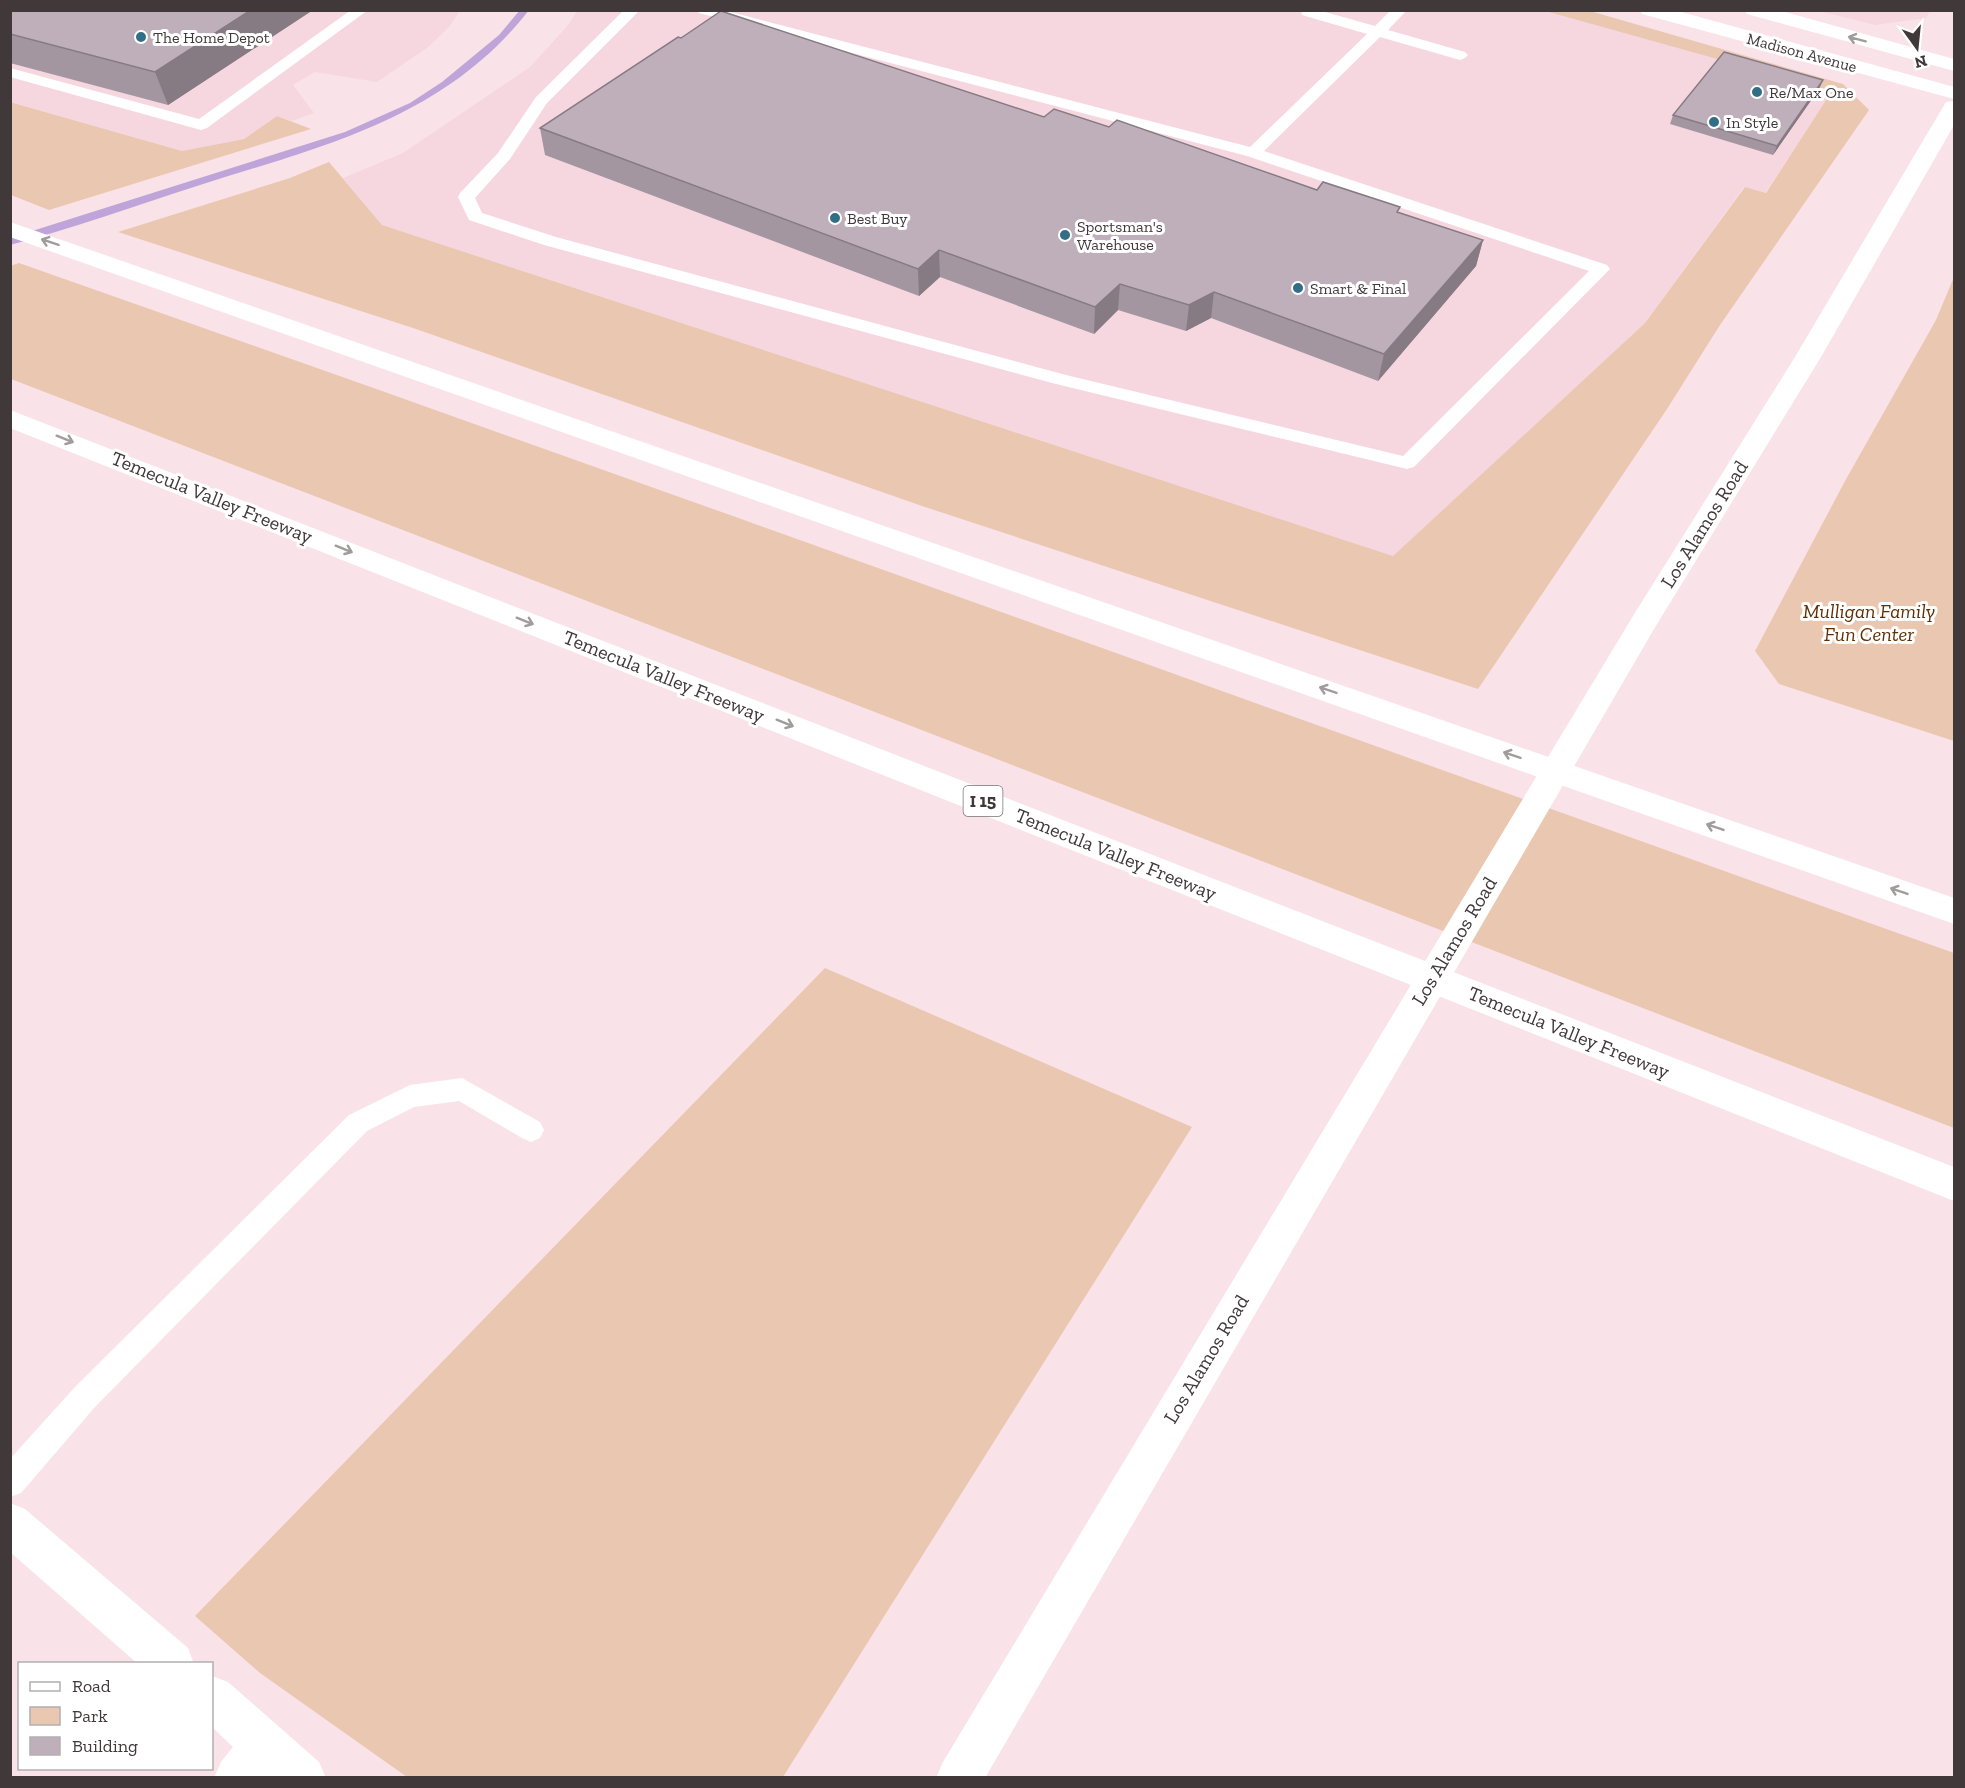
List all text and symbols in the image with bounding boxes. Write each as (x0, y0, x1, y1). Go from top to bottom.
north arrow (1887, 18, 1947, 78)
place label: The Home Depot (153, 28, 270, 47)
street label: Madison Avenue (1745, 29, 1859, 76)
marker: The Home Depot (134, 30, 148, 44)
one-way arrow (1848, 32, 1867, 44)
text: N (1912, 51, 1929, 73)
place label: Re/Max One (1769, 83, 1854, 102)
marker: Re/Max One (1750, 85, 1764, 99)
place label: In Style (1726, 113, 1778, 132)
marker: In Style (1707, 115, 1721, 129)
place label: Best Buy (847, 209, 908, 228)
marker: Best Buy (828, 211, 842, 225)
place label: Sportsman's Warehouse (1077, 217, 1163, 254)
marker: Sportsman's Warehouse (1058, 228, 1072, 242)
one-way arrow (41, 236, 60, 247)
place label: Smart & Final (1310, 279, 1406, 298)
marker: Smart & Final (1291, 281, 1305, 295)
one-way arrow (55, 434, 74, 445)
street label: Temecula Valley Freeway (108, 446, 317, 549)
street label: Los Alamos Road (1655, 456, 1753, 592)
one-way arrow (334, 544, 353, 555)
park label: Mulligan Family Fun Center (1803, 599, 1935, 646)
one-way arrow (516, 616, 534, 627)
street label: Temecula Valley Freeway (560, 625, 769, 728)
one-way arrow (1319, 684, 1337, 695)
one-way arrow (775, 718, 794, 729)
one-way arrow (1503, 748, 1521, 759)
road number: I 15 (964, 786, 1002, 816)
street label: Temecula Valley Freeway (1012, 803, 1221, 906)
one-way arrow (1706, 820, 1725, 831)
street label: Los Alamos Road (1406, 872, 1502, 1010)
one-way arrow (1890, 885, 1909, 896)
street label: Temecula Valley Freeway (1465, 981, 1674, 1084)
street label: Los Alamos Road (1158, 1290, 1254, 1428)
legend (18, 1662, 213, 1770)
text: Road (72, 1675, 111, 1697)
text: Park (72, 1705, 108, 1727)
text: Building (72, 1735, 138, 1757)

